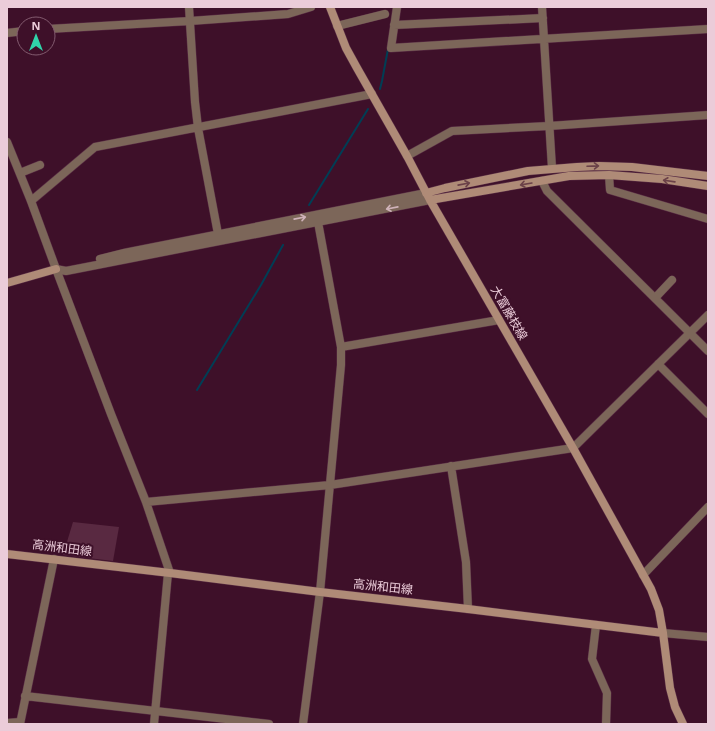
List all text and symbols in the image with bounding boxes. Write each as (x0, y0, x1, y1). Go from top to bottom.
north arrow (16, 16, 56, 56)
text: N (32, 18, 40, 33)
one-way arrow (586, 162, 599, 170)
one-way arrow (663, 177, 676, 185)
one-way arrow (458, 180, 471, 188)
one-way arrow (520, 180, 533, 188)
one-way arrow (386, 204, 399, 212)
one-way arrow (293, 214, 306, 222)
street label: 大富藤枝線 (487, 283, 532, 343)
street label: 高洲和田線 (31, 535, 93, 560)
street label: 高洲和田線 (352, 575, 414, 598)

